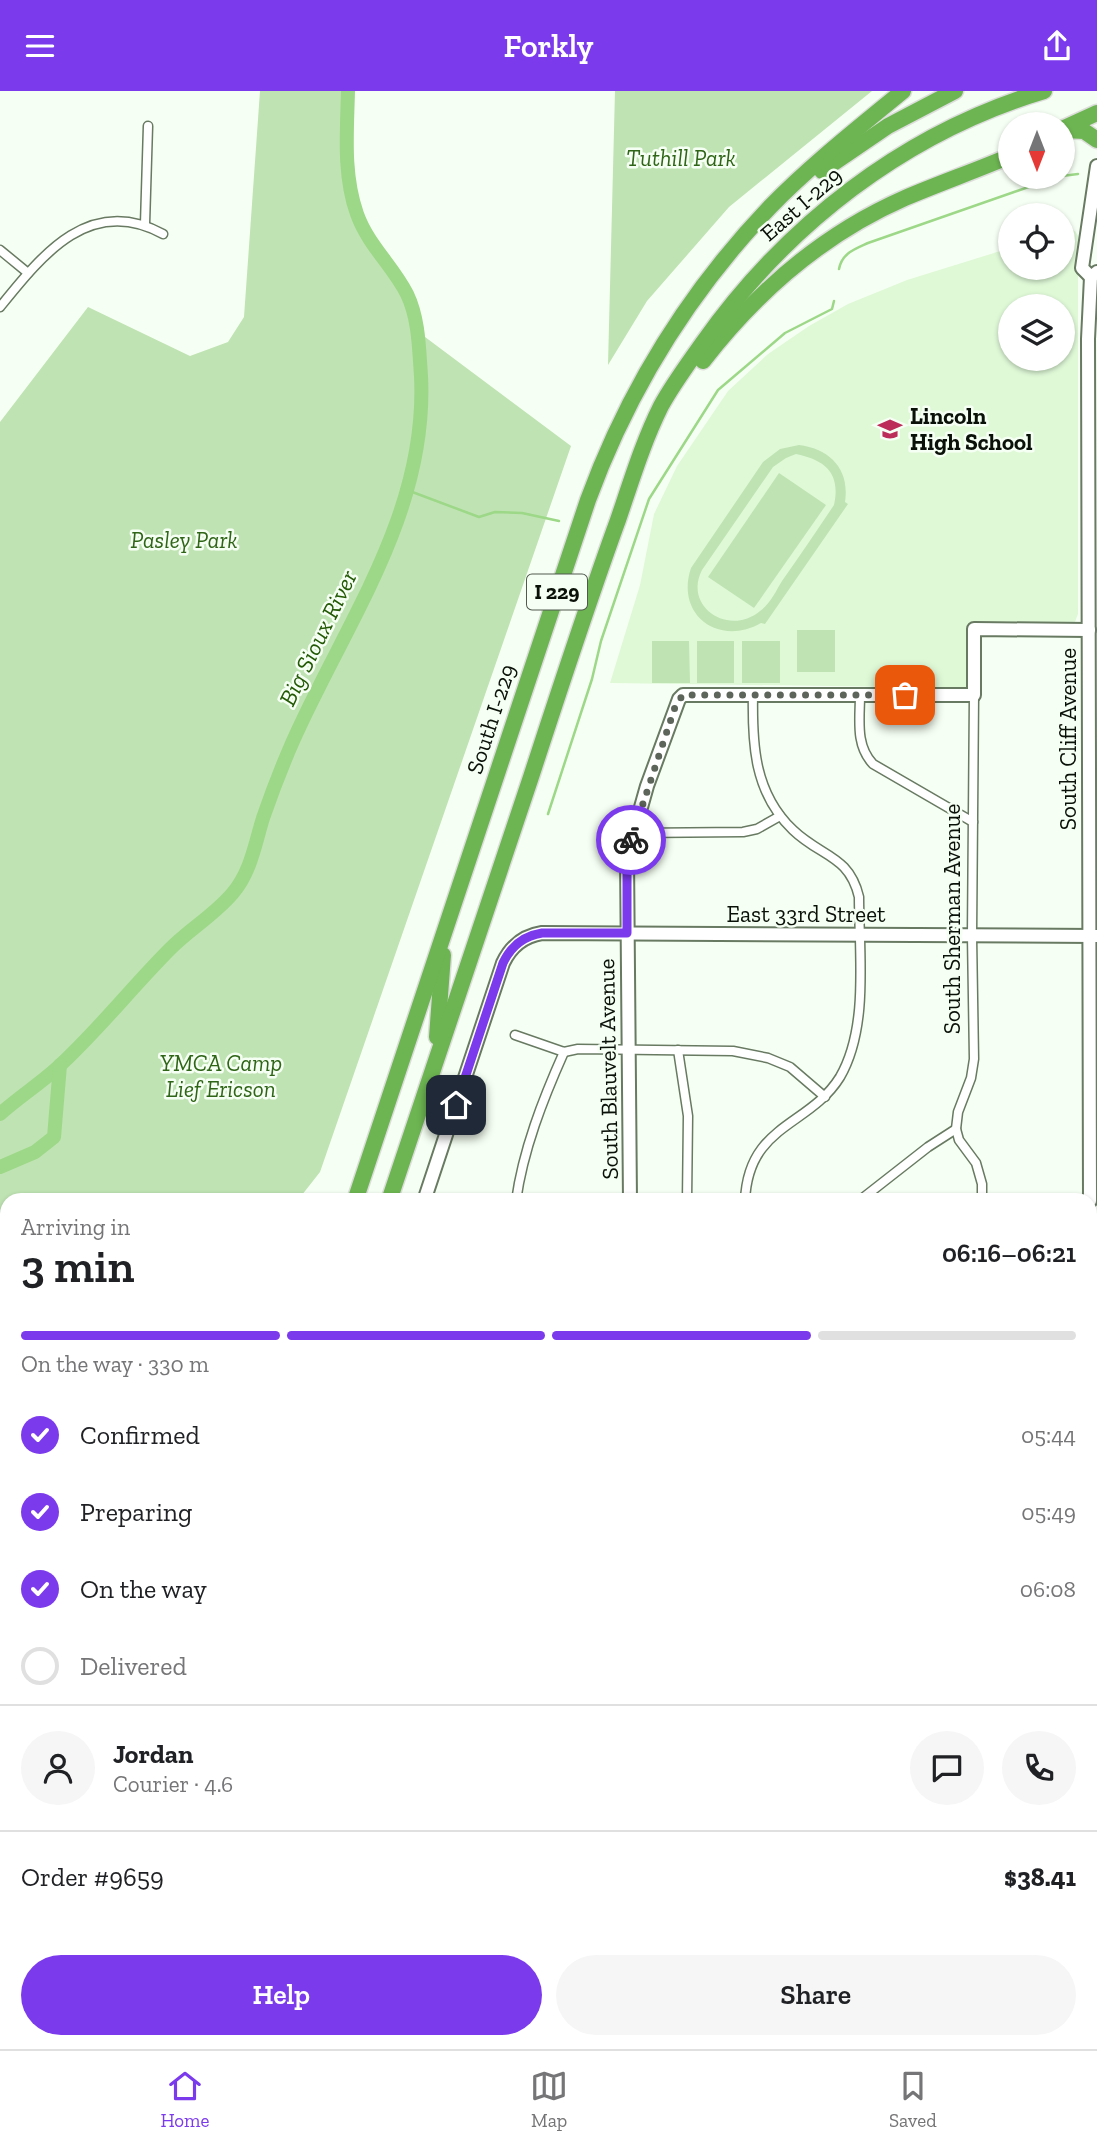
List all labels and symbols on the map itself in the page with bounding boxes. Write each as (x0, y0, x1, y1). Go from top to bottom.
north arrow (998, 112, 1074, 189)
park label: Tuthill Park (626, 144, 736, 172)
street label: East I-229 (754, 161, 848, 247)
place label: Lincoln High School (910, 402, 1033, 456)
school or university icon: Lincoln High School (876, 415, 904, 443)
park label: Pasley Park (130, 526, 238, 554)
water label: Big Sioux River (272, 565, 363, 710)
road number: I 229 (527, 575, 587, 609)
street label: South Cliff Avenue (1054, 648, 1082, 830)
street label: South I-229 (460, 661, 522, 777)
pin (875, 665, 935, 725)
street label: South Sherman Avenue (938, 804, 966, 1034)
courier (596, 805, 666, 875)
street label: East 33rd Street (726, 900, 886, 928)
street label: South Blauvelt Avenue (592, 958, 624, 1180)
park label: YMCA Camp Lief Ericson (160, 1049, 282, 1103)
pin (426, 1075, 486, 1135)

